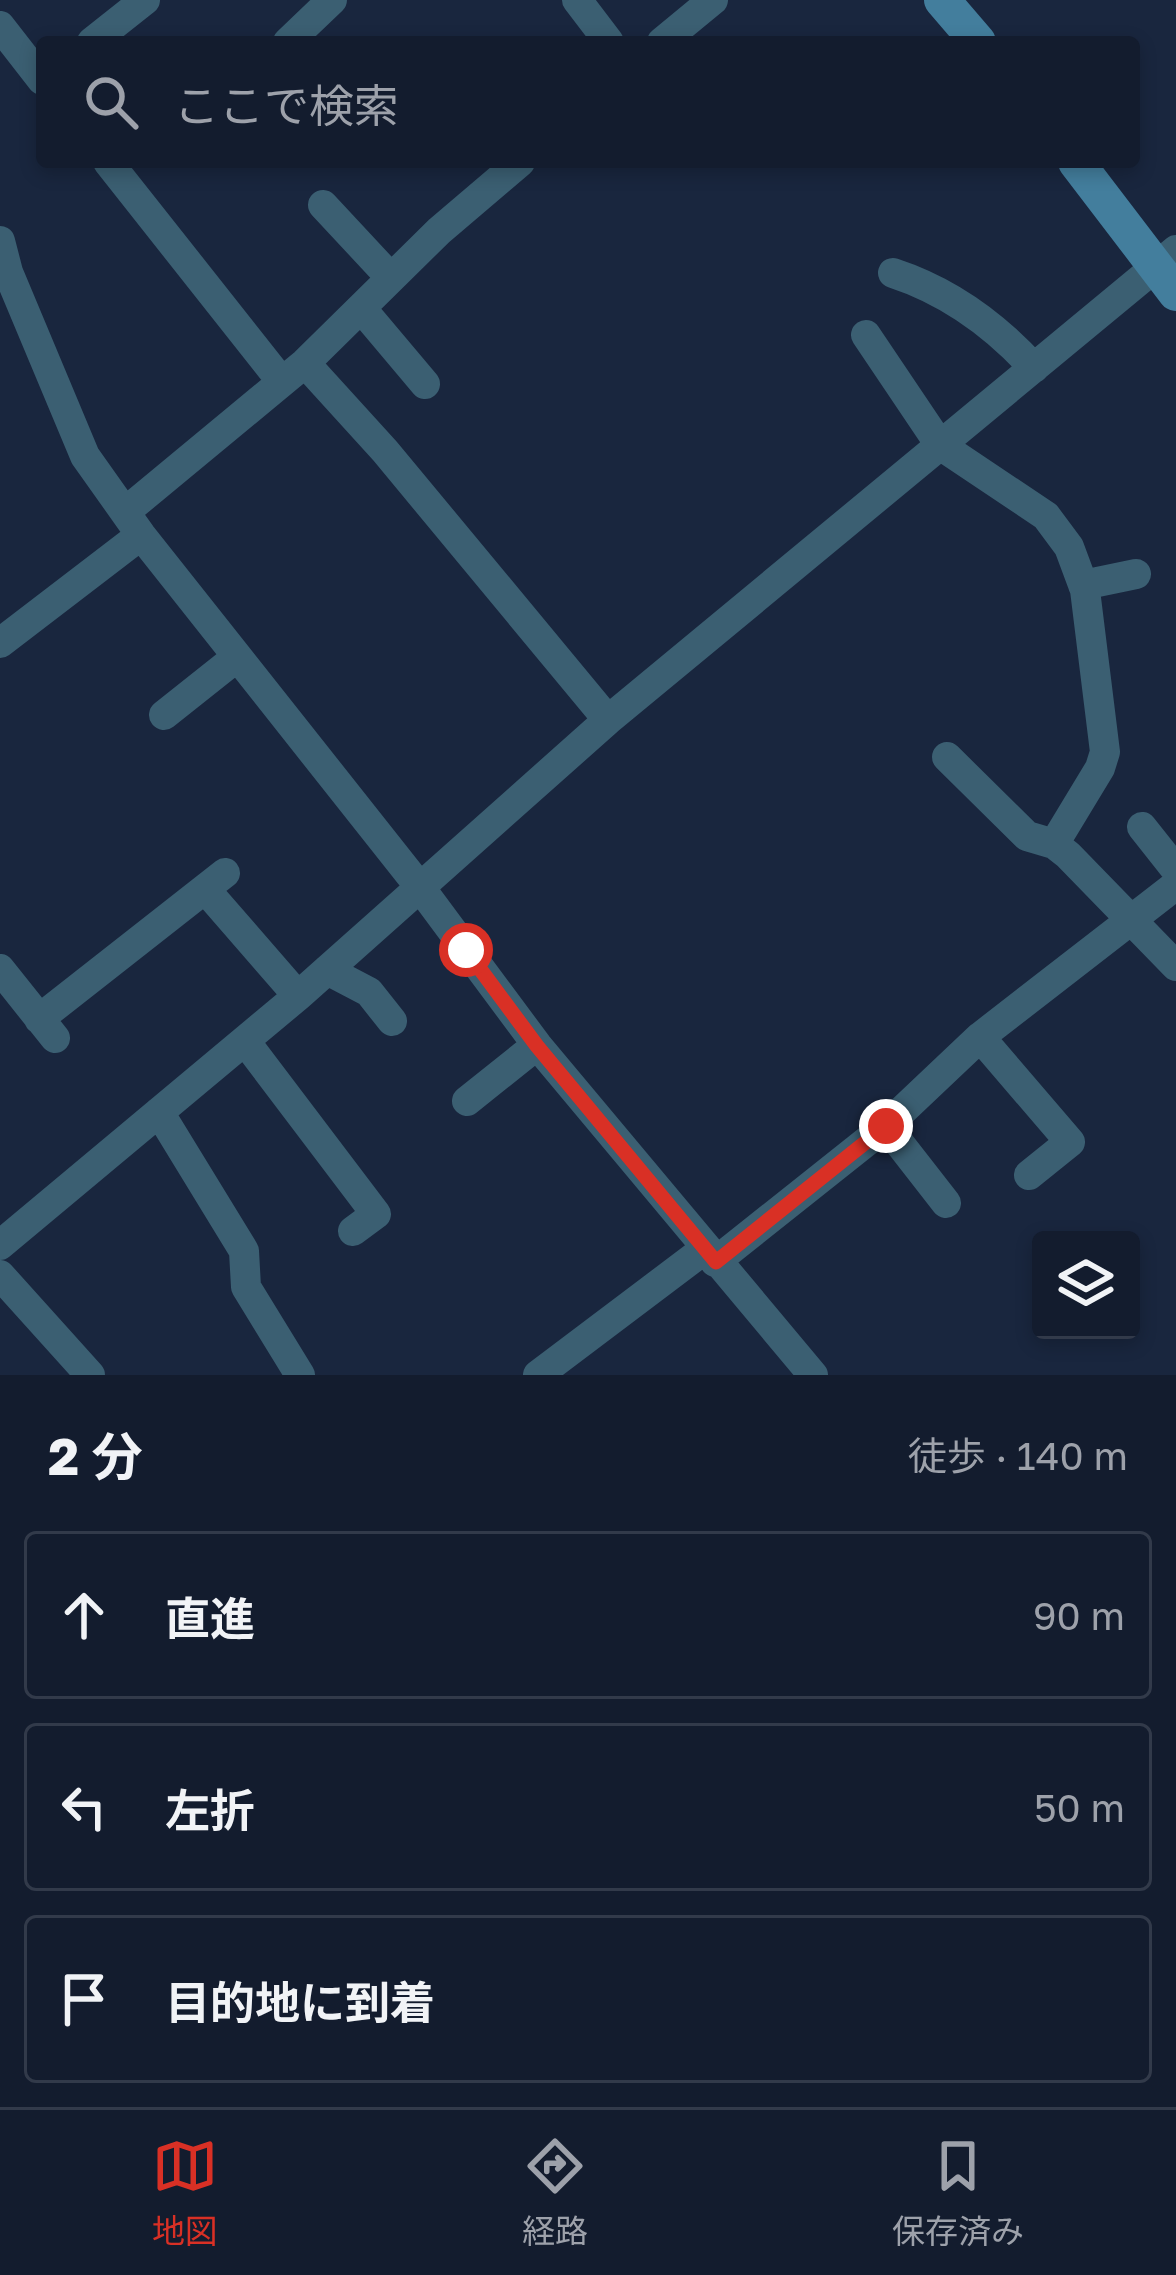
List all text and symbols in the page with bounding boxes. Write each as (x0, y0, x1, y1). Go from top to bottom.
search box (36, 36, 1140, 168)
icon: search (78, 69, 144, 135)
text: ここで検索 (174, 78, 399, 132)
route start (439, 923, 493, 977)
route end (859, 1099, 913, 1153)
map controls (1032, 1231, 1140, 1339)
button: layers (1032, 1231, 1140, 1339)
text: 2 分 (48, 1425, 143, 1486)
text: 徒歩 · 140 m (908, 1432, 1128, 1479)
icon: ahead (51, 1582, 117, 1648)
text: 直進 (165, 1591, 255, 1645)
text: 90 m (1033, 1592, 1125, 1639)
icon: left (51, 1774, 117, 1840)
text: 左折 (165, 1783, 255, 1837)
text: 50 m (1034, 1784, 1125, 1831)
icon: arrive (51, 1966, 117, 2032)
text: 目的地に到着 (165, 1975, 435, 2029)
tab: 地図 (152, 2133, 218, 2253)
tab: 経路 (522, 2133, 588, 2253)
tab: 保存済み (892, 2133, 1024, 2253)

